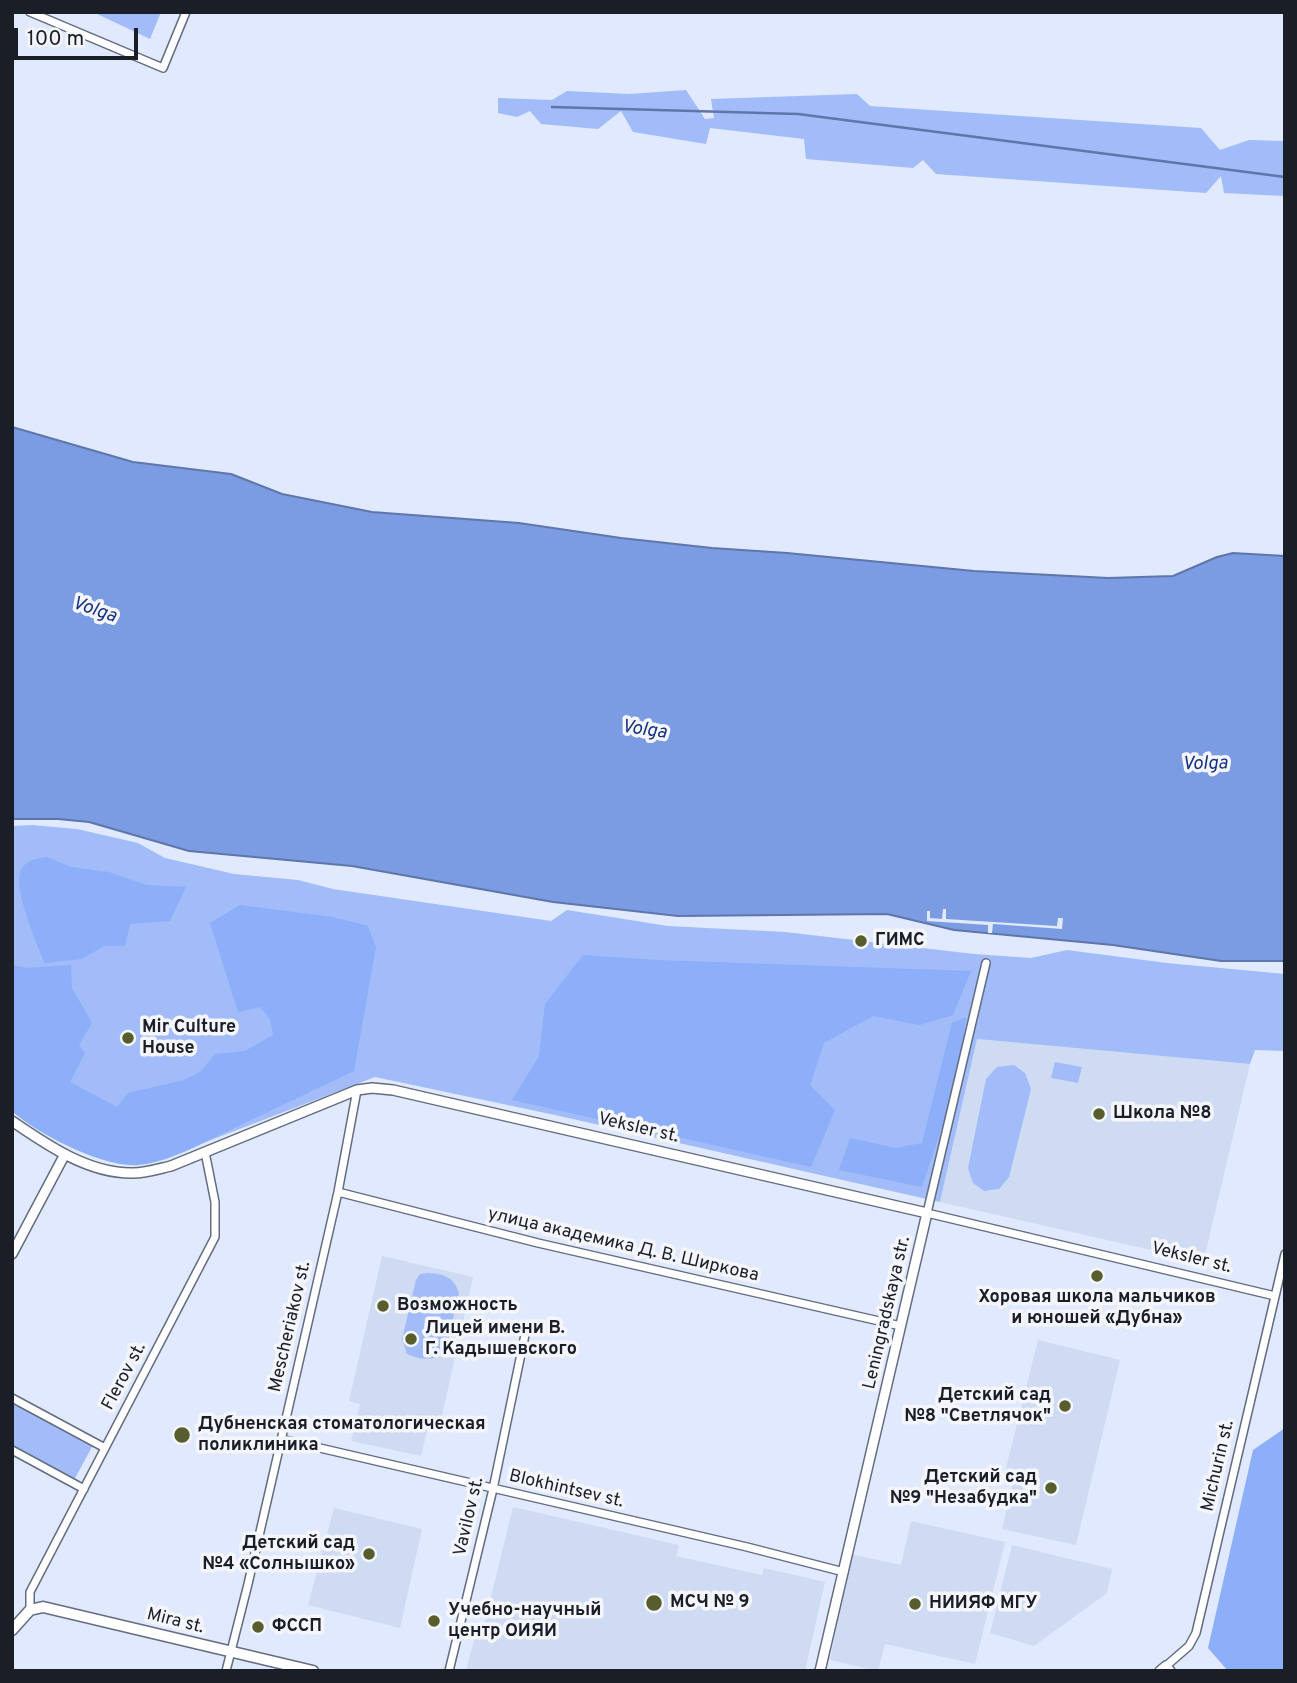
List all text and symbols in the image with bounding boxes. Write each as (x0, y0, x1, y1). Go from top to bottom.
scale bar (18, 14, 142, 58)
text: 100 m (27, 26, 84, 53)
water label: Volga (69, 593, 119, 629)
water label: Volga (620, 717, 668, 745)
water label: Volga (1182, 753, 1228, 777)
place label: ГИМС (875, 930, 925, 952)
marker: ГИМС (853, 933, 869, 949)
place label: Mir Culture House (142, 1017, 236, 1060)
marker: Mir Culture House (120, 1030, 136, 1046)
place label: Школа №8 (1113, 1103, 1212, 1125)
marker: Школа №8 (1091, 1106, 1107, 1122)
street label: Veksler st. (596, 1109, 680, 1149)
street label: улица академика Д. В. Ширкова (485, 1204, 761, 1288)
street label: Leningradskaya str. (860, 1234, 916, 1392)
street label: Veksler st. (1149, 1239, 1233, 1279)
street label: Mescheriakov st. (265, 1259, 317, 1395)
marker: Хоровая школа мальчиков и юношей «Дубна» (1089, 1268, 1105, 1284)
place label: Хоровая школа мальчиков и юношей «Дубна» (978, 1287, 1216, 1330)
place label: Возможность (397, 1295, 518, 1317)
marker: Возможность (375, 1298, 391, 1314)
place label: Лицей имени В. Г. Кадышевского (425, 1318, 577, 1360)
marker: Лицей имени В. Г. Кадышевского (403, 1331, 419, 1347)
street label: Flerov st. (98, 1340, 152, 1414)
place label: Детский сад №8 "Светлячок" (904, 1385, 1051, 1428)
marker: Детский сад №8 "Светлячок" (1057, 1398, 1073, 1414)
place label: Дубненская стоматологическая поликлиника (198, 1414, 486, 1456)
street label: Michurin st. (1198, 1418, 1240, 1514)
marker: Дубненская стоматологическая поликлиника (172, 1425, 192, 1445)
street label: Blokhintsev st. (507, 1466, 625, 1514)
place label: Детский сад №9 "Незабудка" (890, 1467, 1037, 1510)
street label: Vavilov st. (450, 1475, 490, 1559)
marker: Детский сад №9 "Незабудка" (1043, 1480, 1059, 1496)
place label: Детский сад №4 «Солнышко» (202, 1533, 355, 1576)
marker: Детский сад №4 «Солнышко» (361, 1546, 377, 1562)
place label: МСЧ № 9 (670, 1592, 750, 1614)
marker: МСЧ № 9 (644, 1593, 664, 1613)
place label: НИИЯФ МГУ (929, 1593, 1037, 1615)
marker: НИИЯФ МГУ (907, 1596, 923, 1612)
place label: Учебно-научный центр ОИЯИ (448, 1600, 601, 1642)
street label: Mira st. (144, 1604, 206, 1640)
marker: Учебно-научный центр ОИЯИ (426, 1613, 442, 1629)
place label: ФССП (272, 1616, 322, 1638)
marker: ФССП (250, 1619, 266, 1635)

